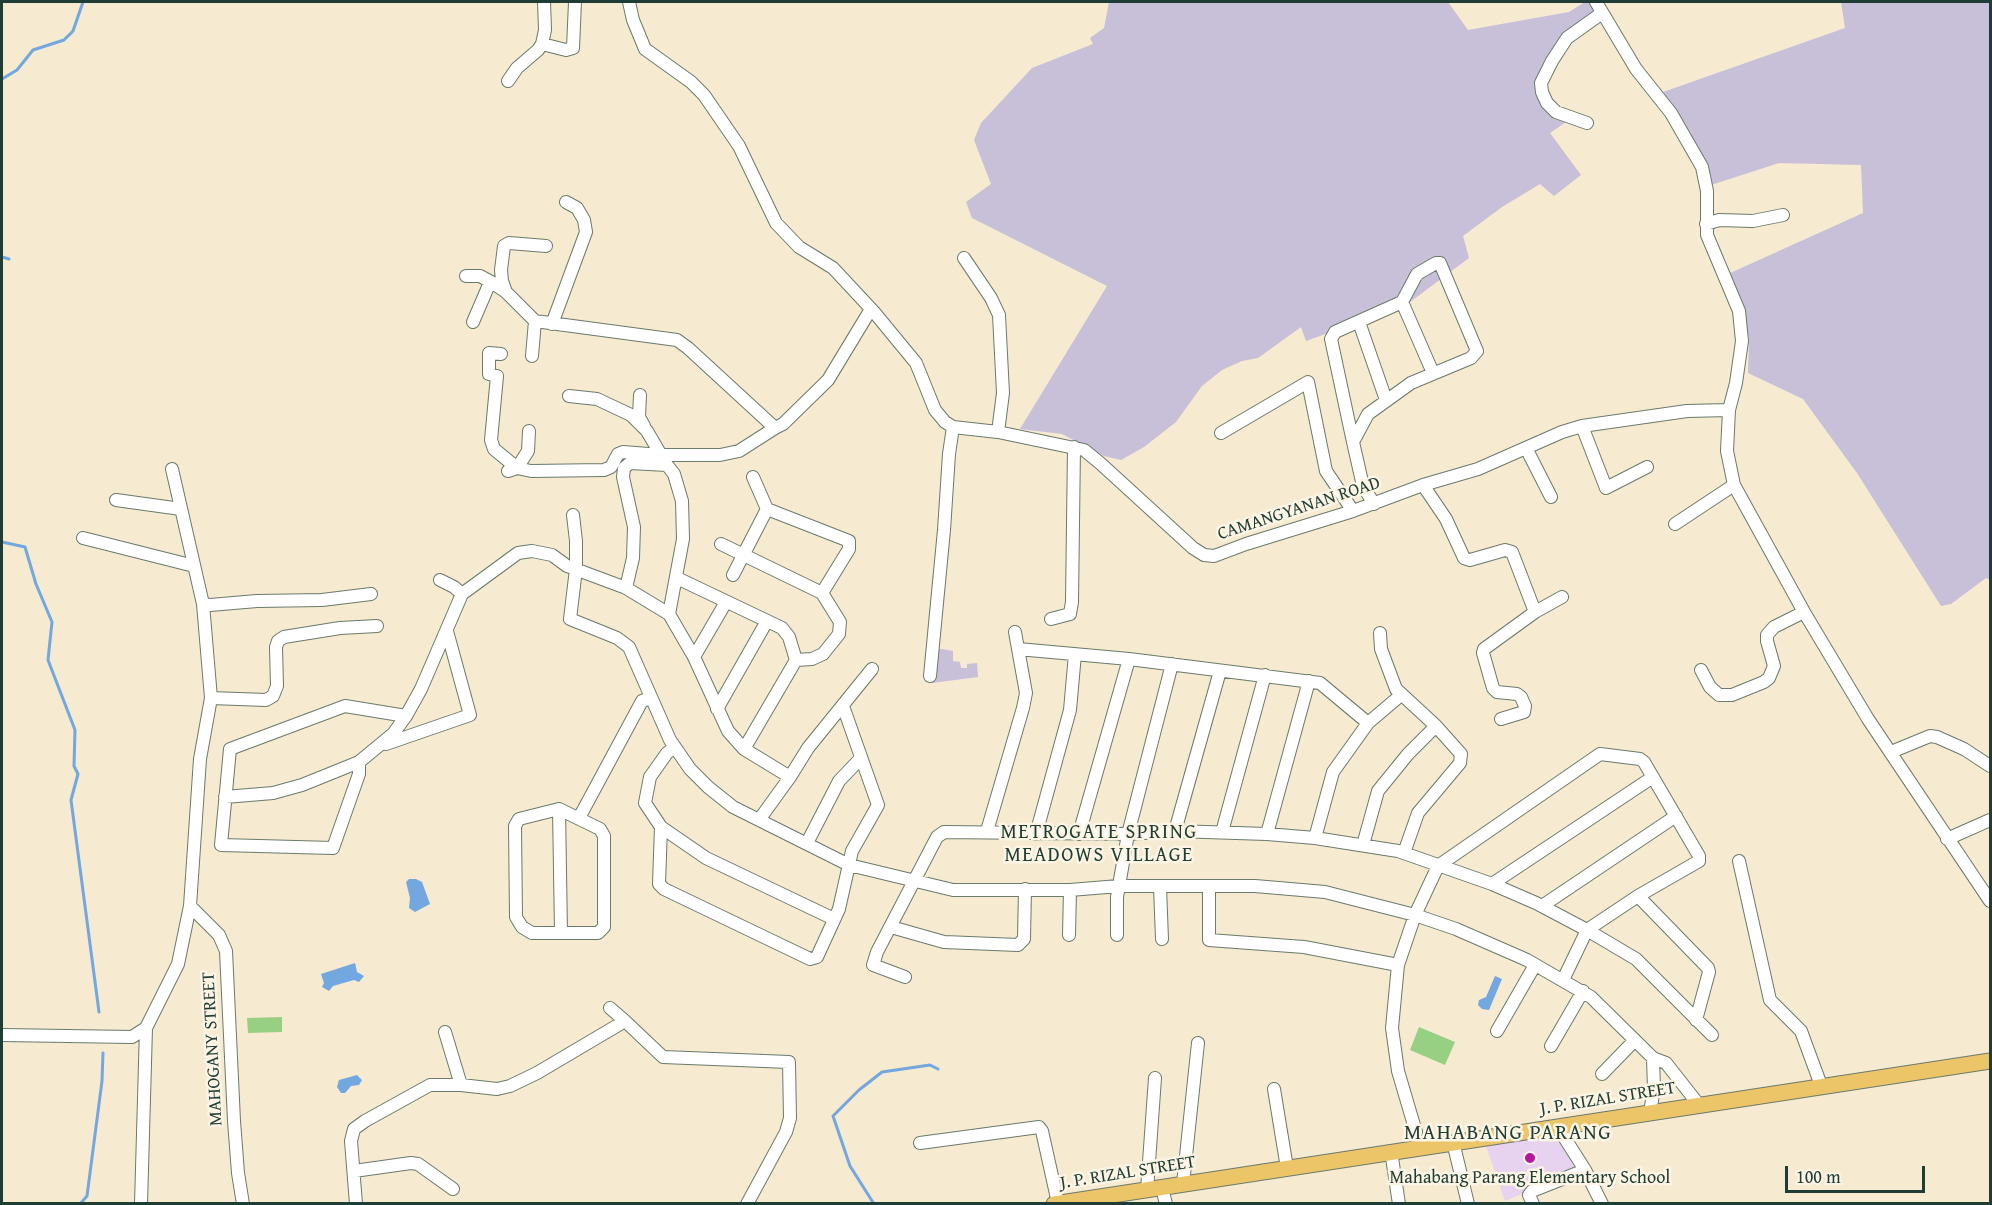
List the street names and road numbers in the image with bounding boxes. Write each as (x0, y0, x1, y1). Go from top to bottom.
street label: CAMANGYANAN ROAD (1215, 473, 1383, 545)
street label: MAHOGANY STREET (198, 971, 228, 1127)
street label: J. P. RIZAL STREET (1539, 1078, 1677, 1120)
street label: J. P. RIZAL STREET (1059, 1152, 1197, 1194)

